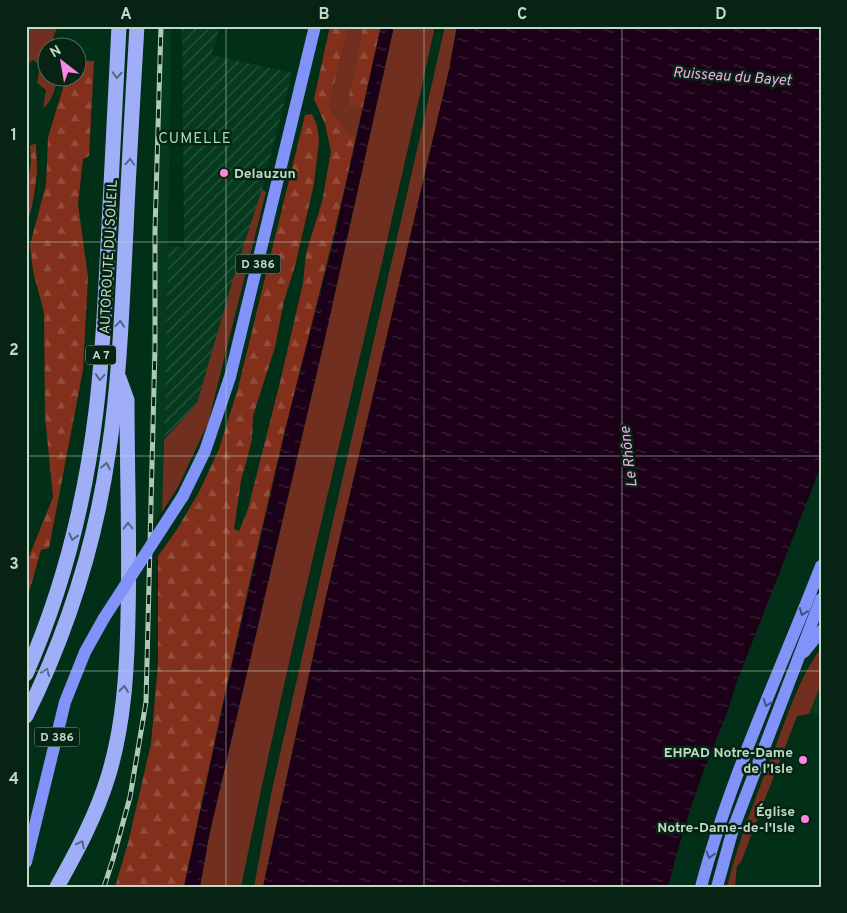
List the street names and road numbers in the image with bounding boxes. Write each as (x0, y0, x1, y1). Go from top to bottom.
street label: AUTOROUTE DU SOLEIL (97, 180, 122, 334)
road number: D 386 (236, 254, 280, 274)
road number: A 7 (86, 346, 116, 364)
road number: D 386 (34, 728, 80, 746)

